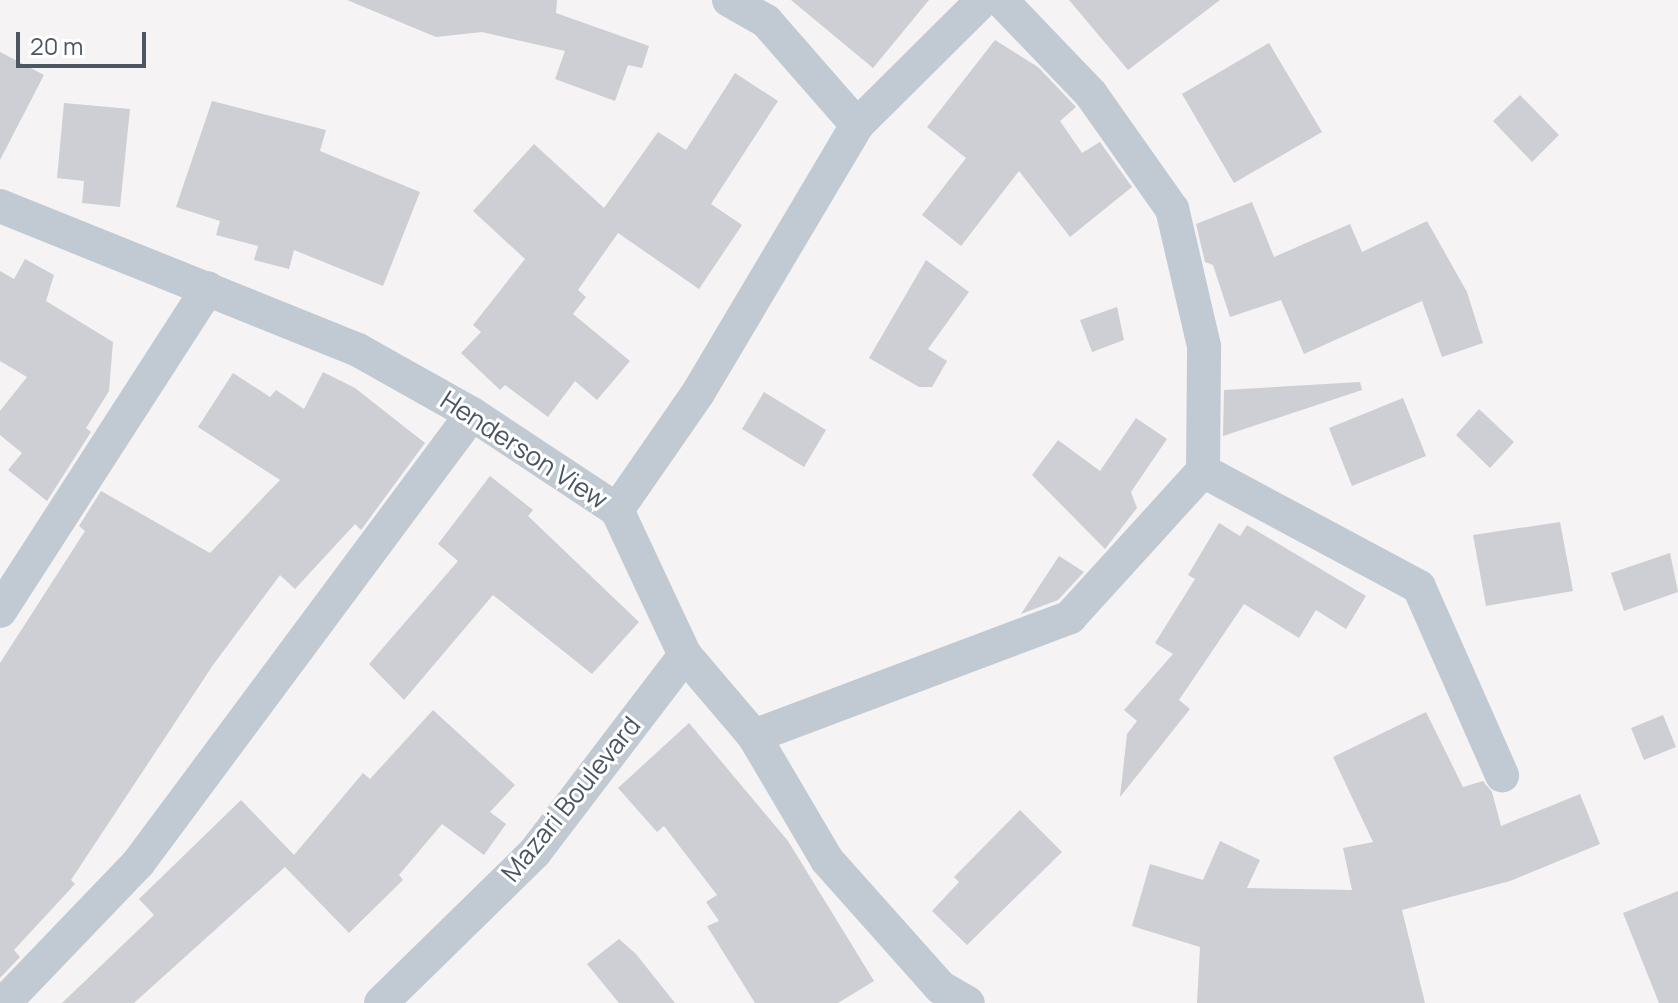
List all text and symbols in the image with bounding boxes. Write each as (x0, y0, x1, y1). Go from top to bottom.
scale bar (20, 16, 150, 66)
text: 20 m (30, 29, 83, 62)
street label: Henderson View (435, 384, 613, 516)
street label: Mazari Boulevard (495, 710, 647, 888)

